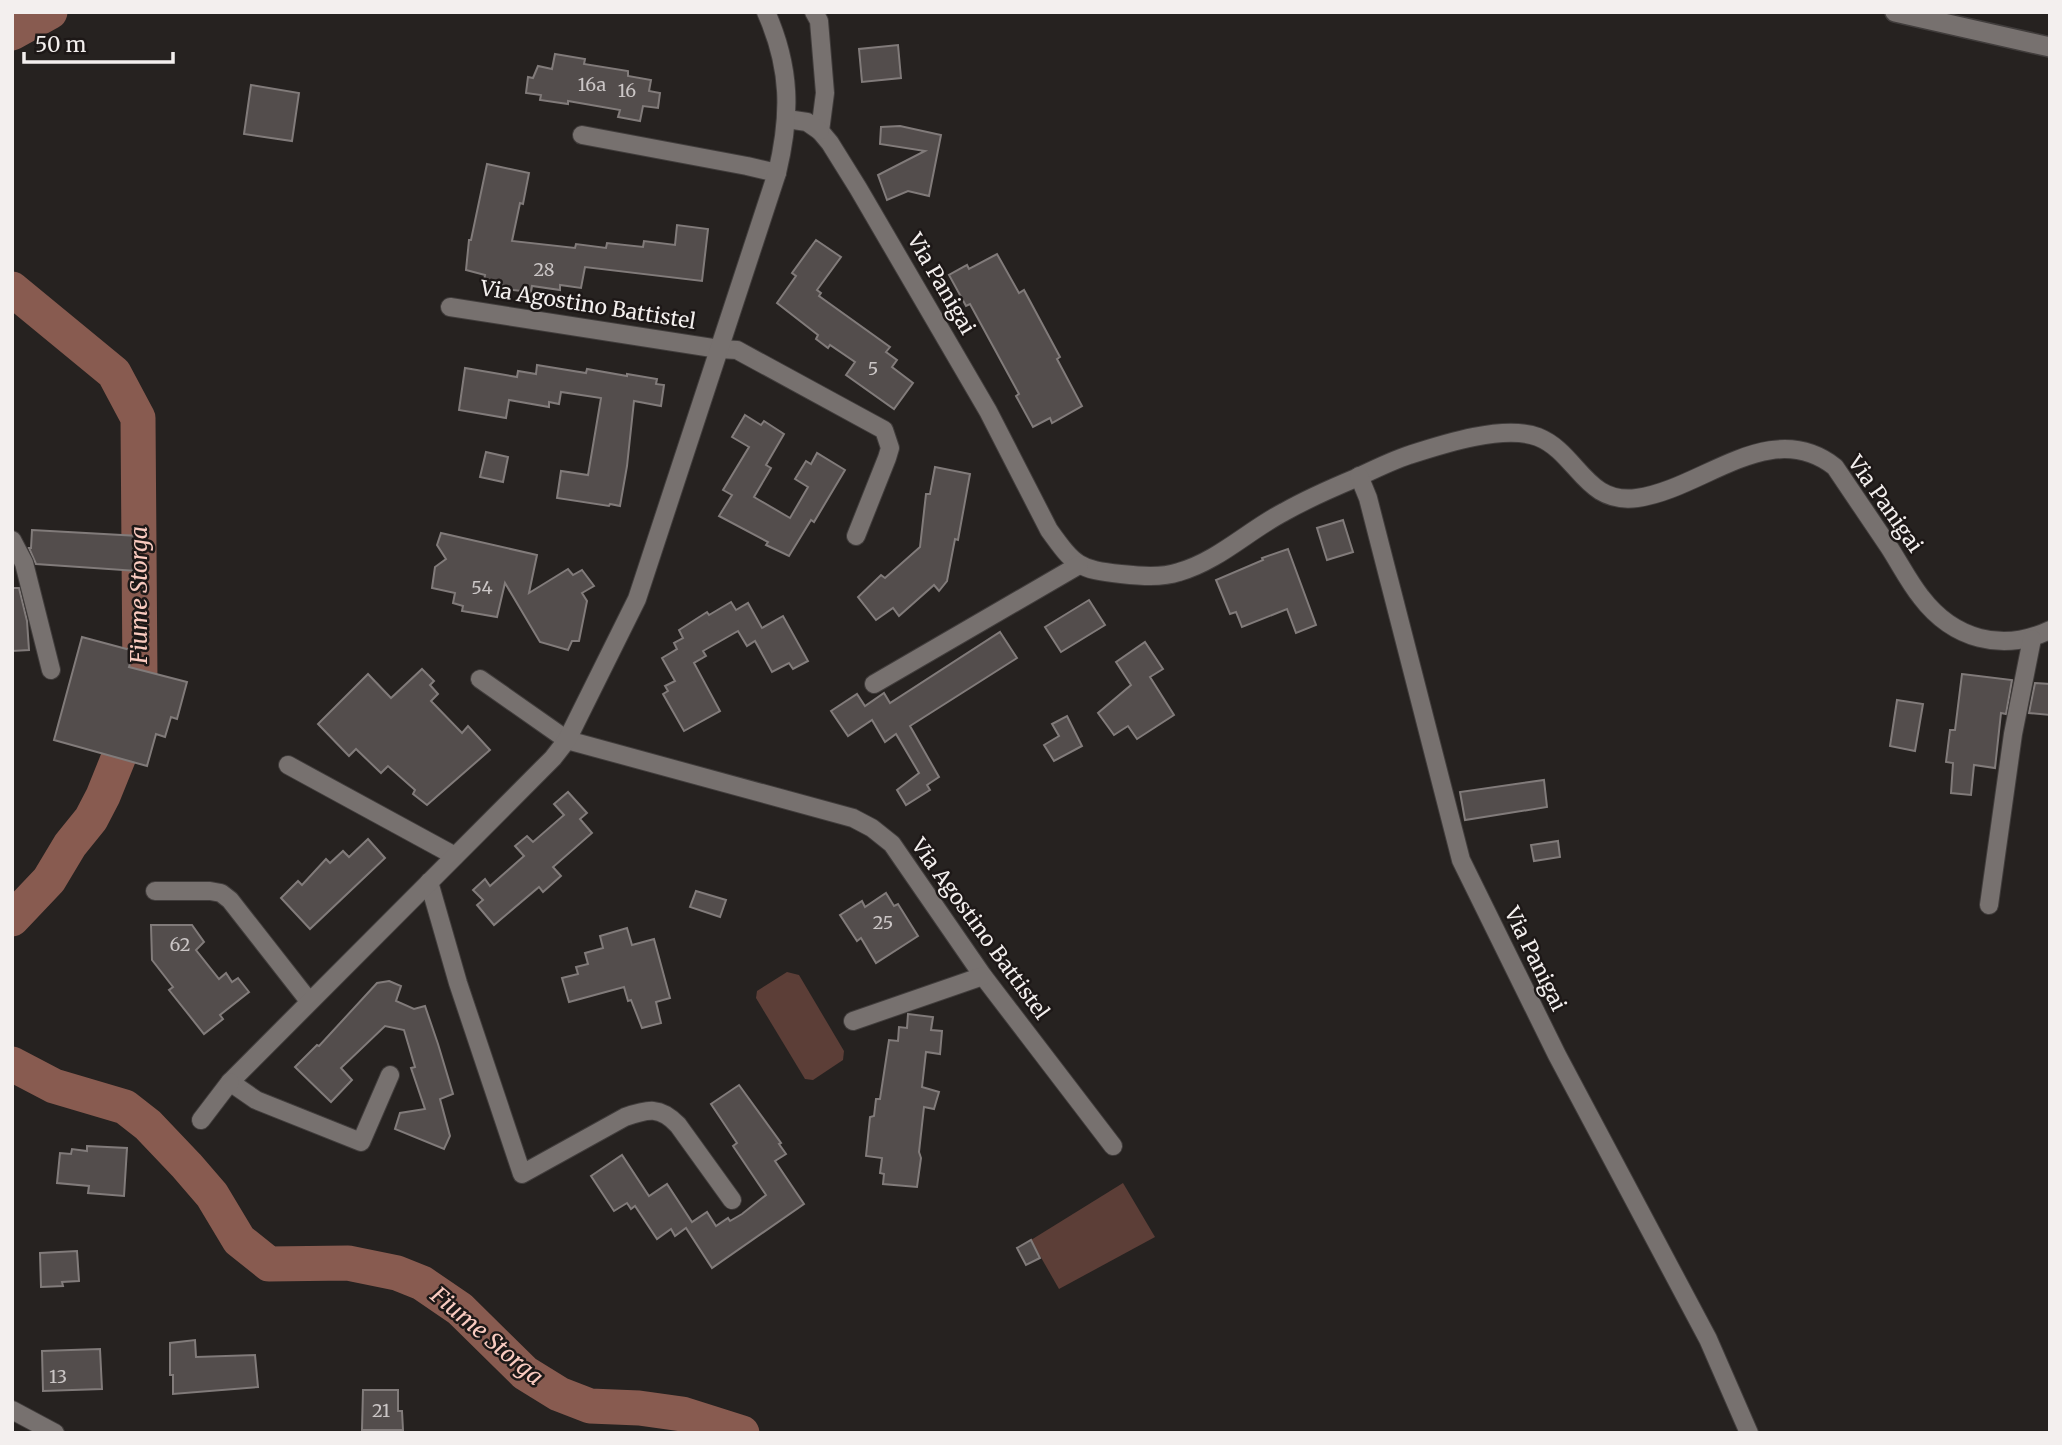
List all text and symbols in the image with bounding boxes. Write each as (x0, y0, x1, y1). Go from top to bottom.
scale bar (24, 21, 173, 65)
text: 50 m (35, 31, 86, 58)
house number: 16a (578, 73, 606, 96)
house number: 16 (618, 79, 636, 102)
street label: Via Panigai (901, 227, 981, 339)
house number: 28 (533, 258, 555, 281)
street label: Via Agostino Battistel (478, 274, 698, 335)
house number: 5 (868, 357, 878, 380)
street label: Via Panigai (1841, 449, 1929, 558)
water label: Fiume Storga (124, 526, 153, 665)
house number: 54 (471, 576, 493, 599)
street label: Via Agostino Battistel (905, 832, 1056, 1025)
street label: Via Panigai (1498, 901, 1572, 1015)
house number: 25 (873, 911, 893, 934)
house number: 62 (170, 933, 190, 956)
water label: Fiume Storga (424, 1279, 550, 1391)
house number: 13 (49, 1365, 67, 1388)
house number: 21 (372, 1399, 390, 1422)

